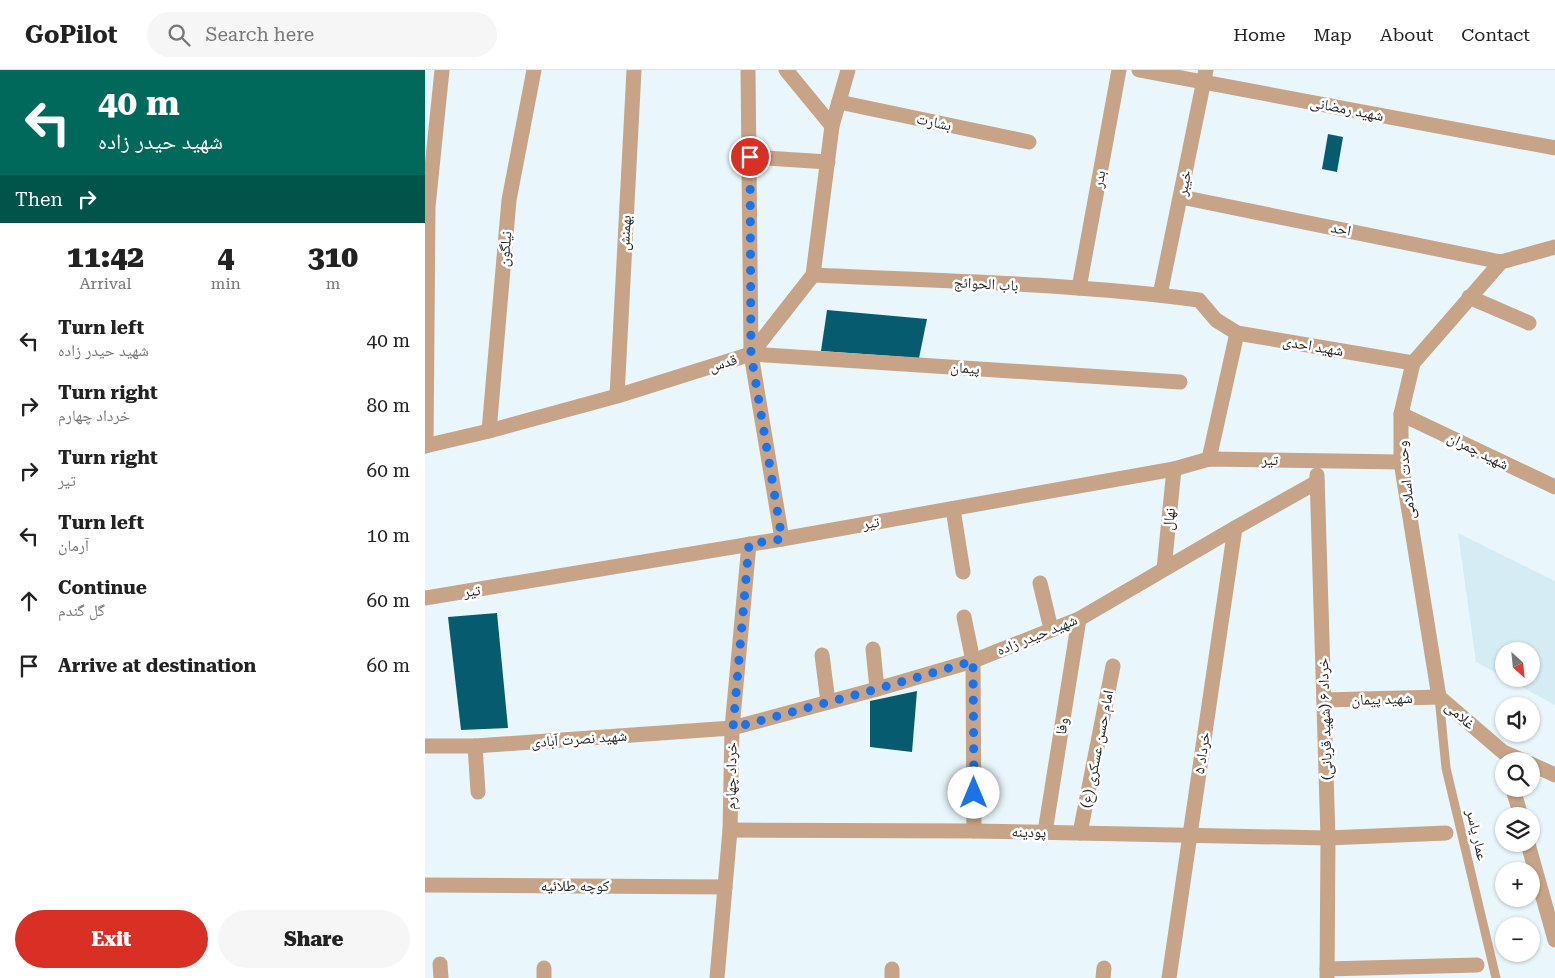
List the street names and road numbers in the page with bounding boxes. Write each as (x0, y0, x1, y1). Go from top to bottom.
street label: شهید رمضانی (1309, 93, 1385, 126)
street label: بشارت (915, 110, 953, 134)
street label: خیبر (1173, 168, 1195, 198)
street label: بدر (1088, 169, 1109, 190)
street label: بهمنش (615, 215, 636, 251)
street label: احد (1329, 218, 1353, 240)
street label: نیلگون (494, 230, 517, 268)
street label: باب الحوائج (953, 273, 1019, 296)
street label: شهید احدی (1281, 332, 1345, 361)
street label: قدس (707, 350, 740, 377)
street label: پیمان (950, 358, 980, 379)
street label: شهید چمران (1444, 428, 1512, 475)
street label: وحدت اسلامی (1393, 440, 1420, 520)
street label: تیر (1261, 451, 1279, 469)
street label: نهال (1159, 507, 1180, 531)
street label: تیر (860, 513, 881, 533)
street label: تیر (461, 581, 482, 601)
street label: شهید حیدر زاده (994, 611, 1080, 659)
street label: خرداد ۶ (شهید قربانی) (1314, 657, 1337, 780)
street label: امام حسن عسکری (ع) (1077, 688, 1118, 810)
street label: شهید پیمان (1351, 689, 1413, 710)
street label: غلامی (1441, 697, 1479, 734)
street label: وفا (1052, 716, 1072, 736)
street label: شهید نصرت آبادی (530, 727, 628, 752)
street label: خرداد ۵ (1190, 730, 1214, 775)
street label: خرداد چهارم (721, 742, 742, 810)
street label: عمار یاسر (1462, 807, 1492, 863)
street label: پودینه (1011, 823, 1046, 841)
street label: کوچه طلائیه (541, 877, 609, 895)

